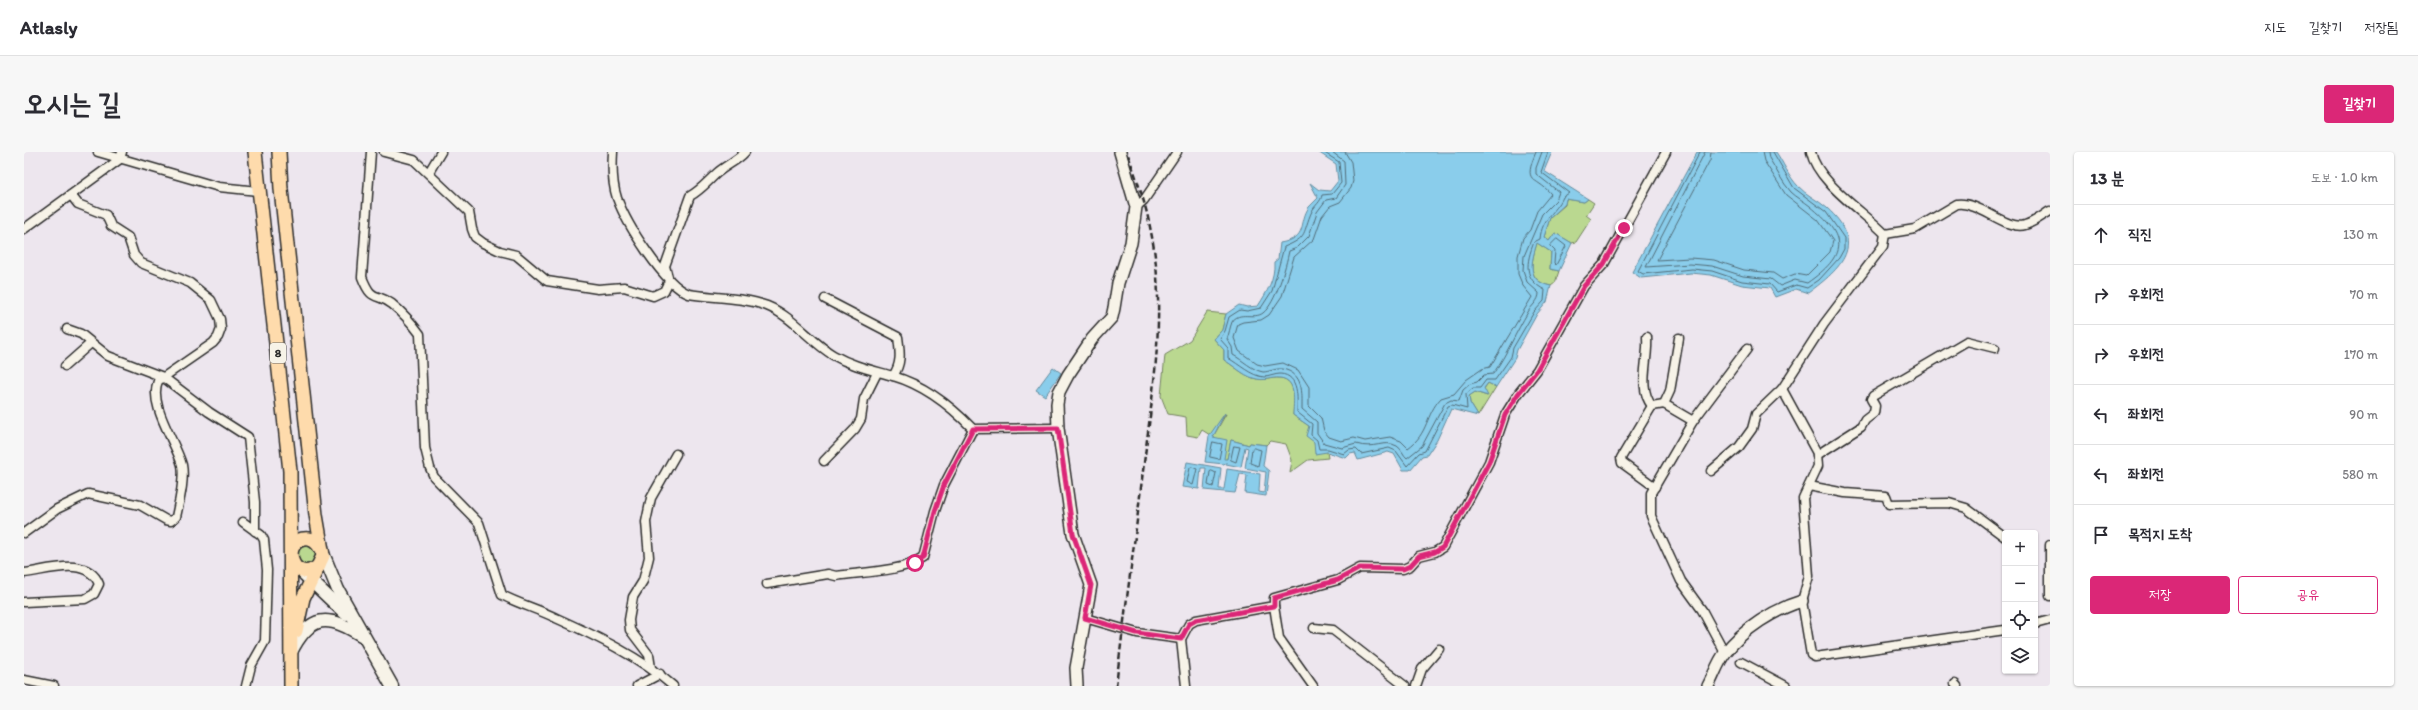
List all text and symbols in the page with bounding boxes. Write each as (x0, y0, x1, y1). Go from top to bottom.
text: Atlasly (20, 16, 77, 39)
text: 지도 (2264, 19, 2286, 36)
text: 길찾기 (2308, 19, 2342, 36)
text: 저장됨 (2364, 19, 2398, 36)
button: 길찾기 (2324, 85, 2394, 123)
text: 오시는 길 (24, 86, 120, 120)
text: 13 분 (2090, 168, 2125, 188)
text: 도보 · 1.0 km (2311, 170, 2378, 185)
route end (1615, 219, 1633, 237)
icon: ahead (2090, 224, 2112, 246)
text: 직진 (2128, 225, 2152, 243)
text: 130 m (2343, 227, 2378, 242)
icon: right (2090, 284, 2112, 306)
text: 우회전 (2128, 285, 2164, 303)
text: 70 m (2350, 287, 2378, 302)
road number: 8 (270, 343, 286, 363)
icon: right (2090, 344, 2112, 366)
text: 우회전 (2128, 345, 2164, 363)
text: 170 m (2344, 347, 2378, 362)
icon: left (2090, 404, 2112, 426)
text: 좌회전 (2128, 405, 2164, 423)
text: 90 m (2349, 407, 2378, 422)
icon: left (2090, 464, 2112, 486)
text: 좌회전 (2128, 465, 2164, 483)
text: 580 m (2342, 467, 2378, 482)
icon: arrive (2090, 524, 2112, 546)
text: 목적지 도착 (2128, 525, 2192, 543)
map controls (2002, 530, 2038, 674)
button: + (2002, 530, 2038, 566)
route start (906, 554, 924, 572)
button: − (2002, 566, 2038, 602)
button: 저장 (2090, 576, 2230, 614)
button: 공유 (2238, 576, 2378, 614)
button: locate (2002, 602, 2038, 638)
button: layers (2002, 638, 2038, 674)

